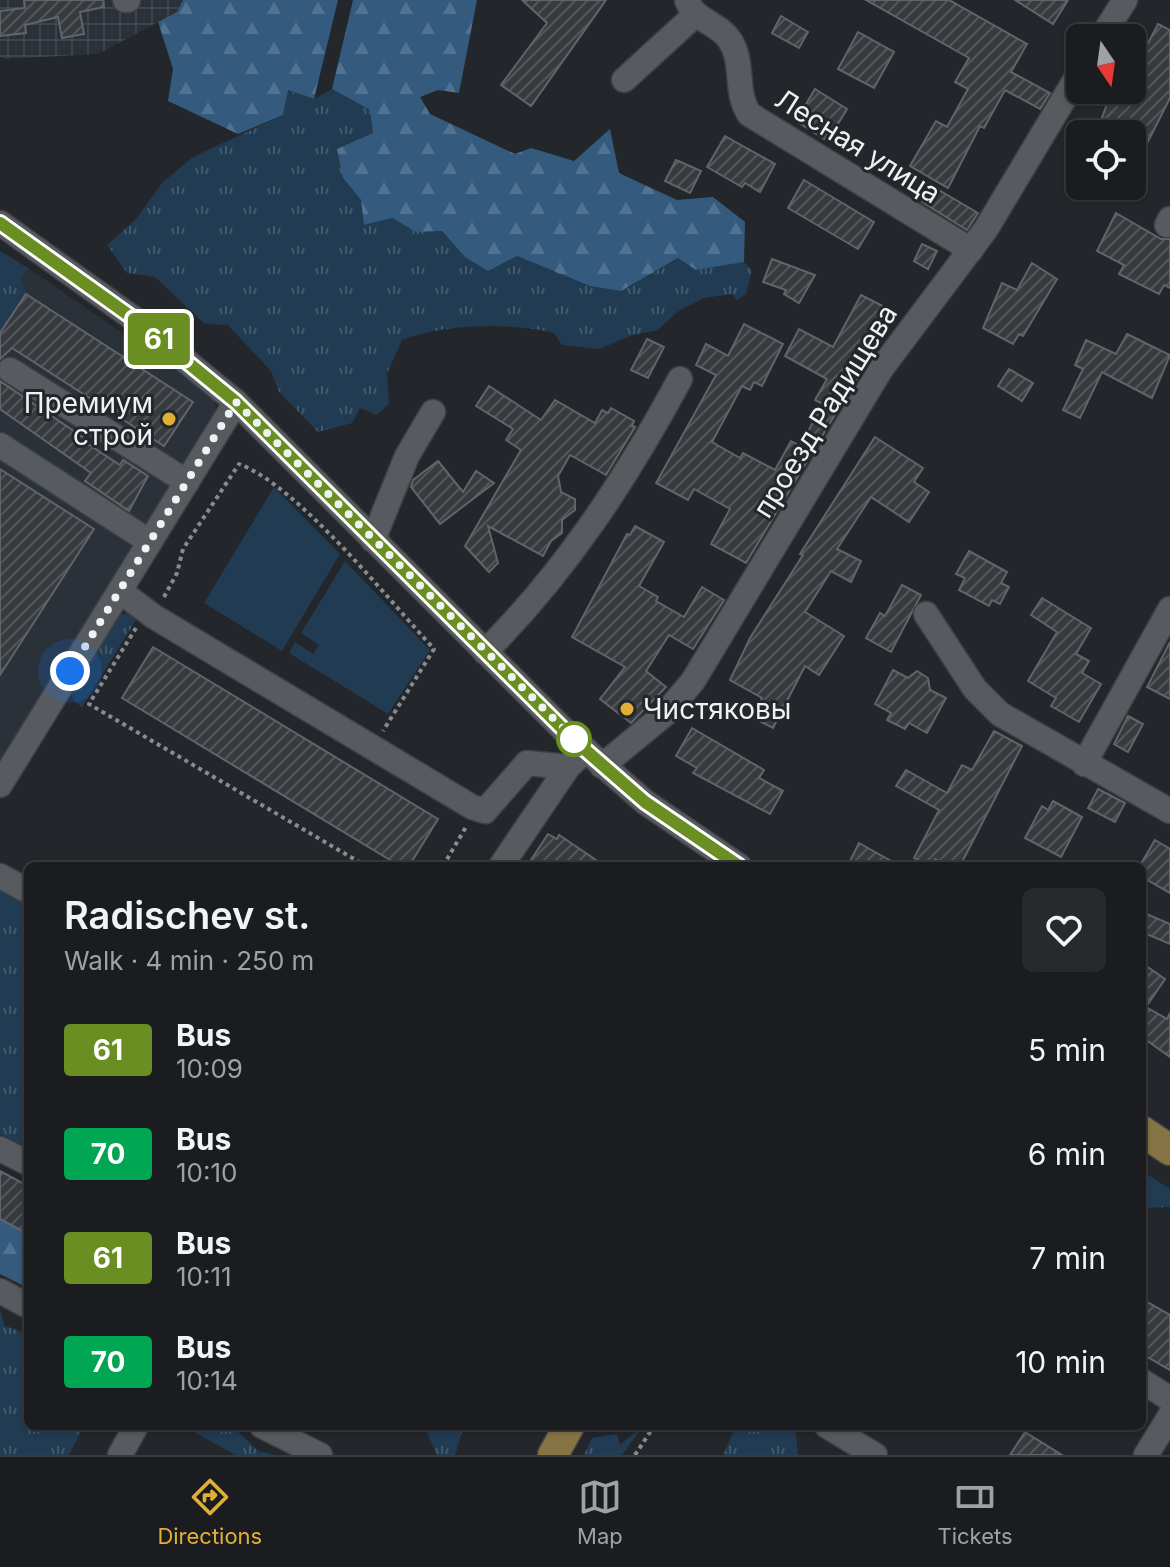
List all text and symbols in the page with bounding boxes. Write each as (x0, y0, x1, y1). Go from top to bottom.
north arrow (1066, 24, 1146, 104)
map controls (1066, 24, 1146, 200)
street label: Лесная улица (769, 82, 947, 210)
button: locate (1066, 120, 1146, 200)
street label: проезд Радищева (746, 298, 904, 524)
line badge: 61 (123, 313, 195, 365)
text: 61 (144, 322, 174, 356)
place label: Премиум строй (24, 386, 153, 452)
marker: Премиум строй (160, 410, 178, 428)
your location (50, 651, 90, 691)
place label: Чистяковы (643, 692, 792, 726)
marker: Чистяковы (618, 700, 636, 718)
unlabelled marker (557, 722, 591, 756)
button: heart (1022, 888, 1106, 972)
text: Radischev st. (64, 892, 310, 938)
text: Walk · 4 min · 250 m (64, 945, 314, 976)
text: Bus (176, 1017, 231, 1053)
text: 5 min (1028, 1032, 1106, 1068)
text: 61 (93, 1033, 123, 1067)
text: 10:09 (176, 1053, 243, 1084)
text: Bus (176, 1121, 231, 1157)
text: 6 min (1028, 1136, 1106, 1172)
text: 70 (91, 1137, 125, 1171)
text: 10:10 (176, 1157, 237, 1188)
text: Bus (176, 1225, 231, 1261)
text: 7 min (1029, 1240, 1106, 1276)
text: 61 (93, 1241, 123, 1275)
text: 10:11 (176, 1261, 232, 1292)
text: Bus (176, 1329, 231, 1365)
text: 10 min (1015, 1344, 1106, 1380)
text: 70 (91, 1345, 125, 1379)
text: 10:14 (176, 1365, 238, 1396)
tab: Directions (157, 1475, 262, 1549)
tab: Map (577, 1475, 623, 1549)
tab: Tickets (938, 1475, 1013, 1549)

